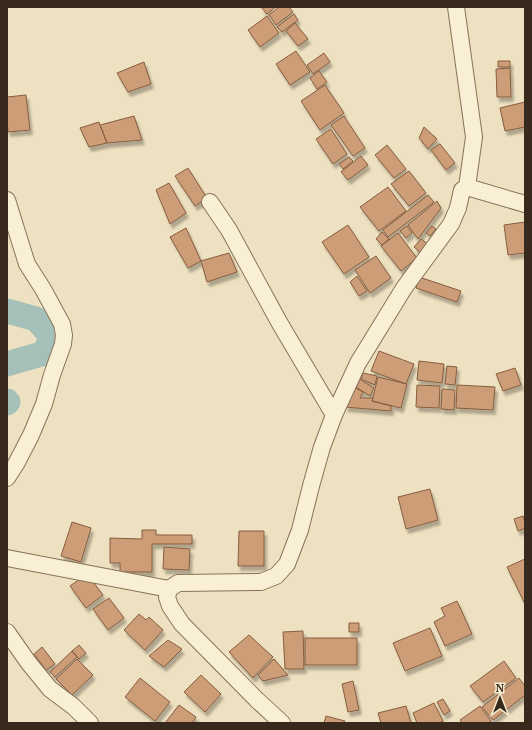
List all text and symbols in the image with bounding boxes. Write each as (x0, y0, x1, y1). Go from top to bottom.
north arrow (480, 678, 520, 718)
text: N (496, 681, 505, 695)

